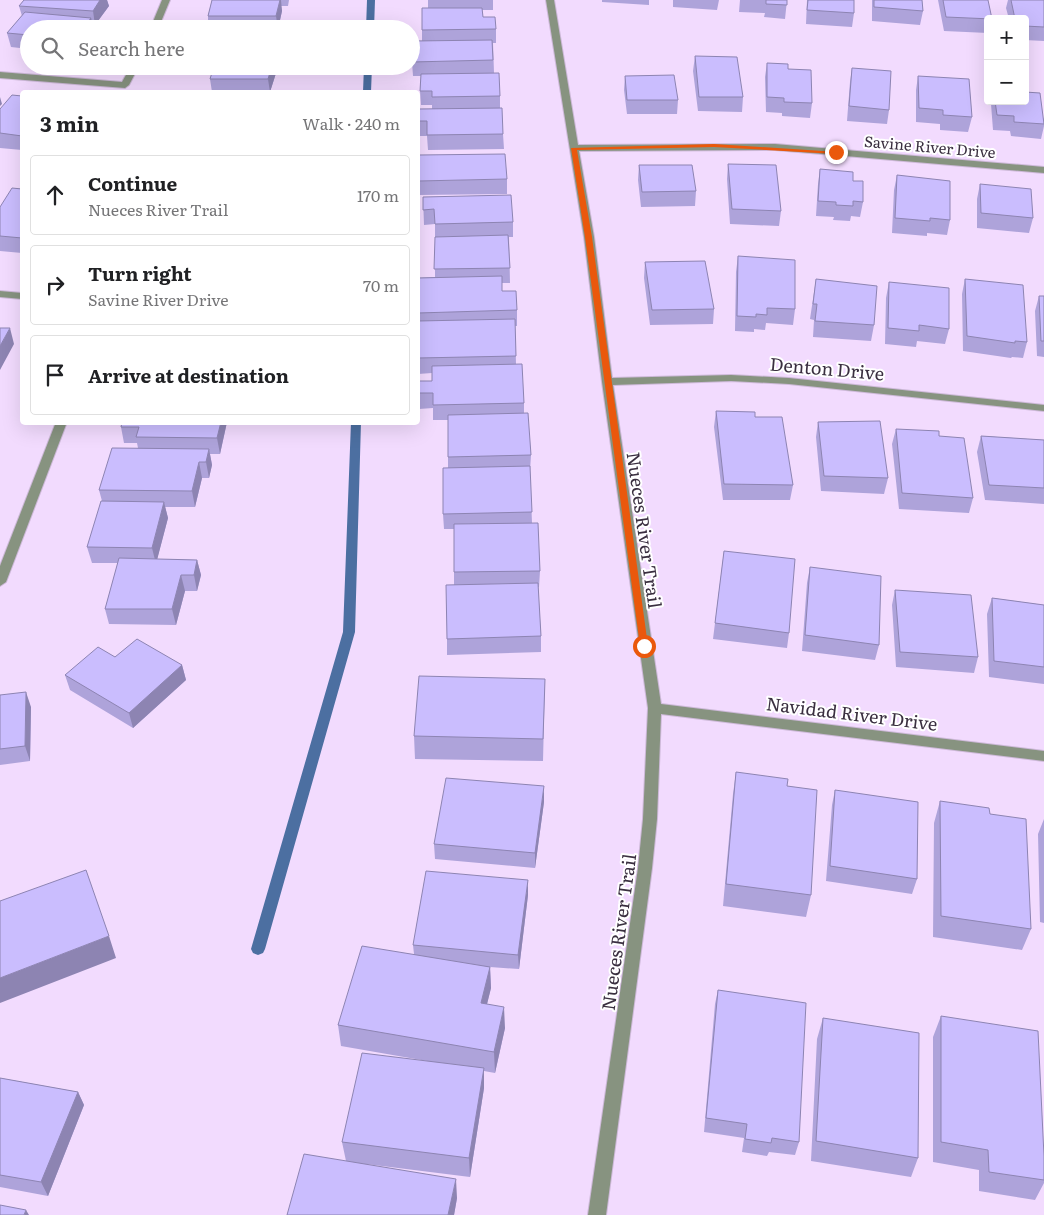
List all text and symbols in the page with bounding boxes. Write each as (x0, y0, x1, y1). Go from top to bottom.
map controls (984, 15, 1029, 105)
button: + (984, 15, 1029, 60)
search box (20, 20, 420, 75)
icon: search (38, 34, 66, 62)
text: Search here (78, 34, 185, 62)
button: − (984, 60, 1029, 105)
text: 3 min (40, 107, 99, 138)
text: Walk · 240 m (302, 111, 400, 135)
street label: Savine River Drive (863, 129, 997, 163)
route end (825, 141, 848, 164)
text: Continue (88, 169, 177, 197)
icon: ahead (41, 181, 69, 209)
text: 170 m (357, 183, 399, 207)
text: Nueces River Trail (88, 197, 228, 221)
text: Turn right (88, 259, 192, 287)
icon: right (41, 271, 69, 299)
text: 70 m (363, 273, 399, 297)
text: Savine River Drive (88, 287, 229, 311)
street label: Denton Drive (769, 350, 885, 386)
icon: arrive (41, 361, 69, 389)
text: Arrive at destination (88, 361, 289, 389)
street label: Nueces River Trail (621, 450, 669, 610)
route start (633, 635, 656, 658)
street label: Navidad River Drive (765, 689, 939, 737)
street label: Nueces River Trail (594, 852, 642, 1012)

